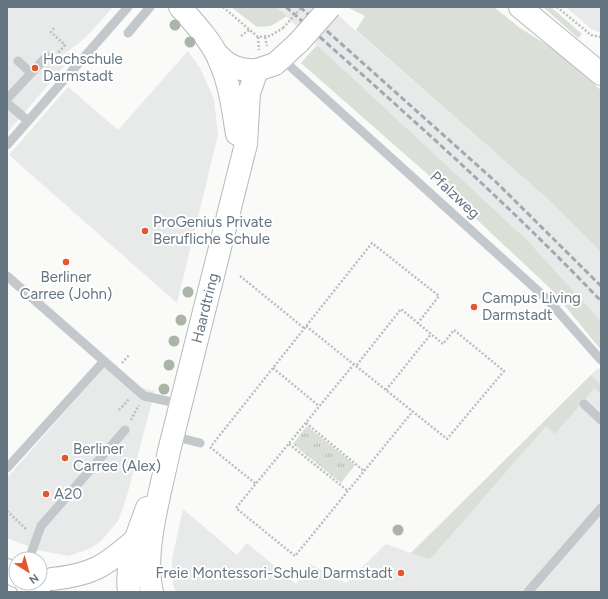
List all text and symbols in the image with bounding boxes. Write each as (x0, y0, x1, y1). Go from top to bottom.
place label: Hochschule Darmstadt (43, 50, 123, 85)
marker: Hochschule Darmstadt (30, 63, 40, 73)
street label: Pfalzweg (427, 168, 483, 222)
place label: ProGenius Private Berufliche Schule (153, 213, 272, 248)
marker: ProGenius Private Berufliche Schule (140, 226, 150, 236)
marker: Berliner Carree (John) (61, 257, 71, 267)
place label: Berliner Carree (John) (20, 268, 112, 303)
street label: Haardtring (188, 271, 222, 345)
place label: Campus Living Darmstadt (482, 289, 581, 324)
marker: Campus Living Darmstadt (469, 302, 479, 312)
place label: Berliner Carree (Alex) (73, 440, 161, 475)
marker: Berliner Carree (Alex) (60, 453, 70, 463)
place label: A20 (54, 485, 82, 503)
marker: A20 (41, 489, 51, 499)
north arrow (8, 551, 48, 591)
place label: Freie Montessori-Schule Darmstadt (156, 564, 393, 582)
marker: Freie Montessori-Schule Darmstadt (396, 568, 406, 578)
text: N (26, 571, 41, 586)

